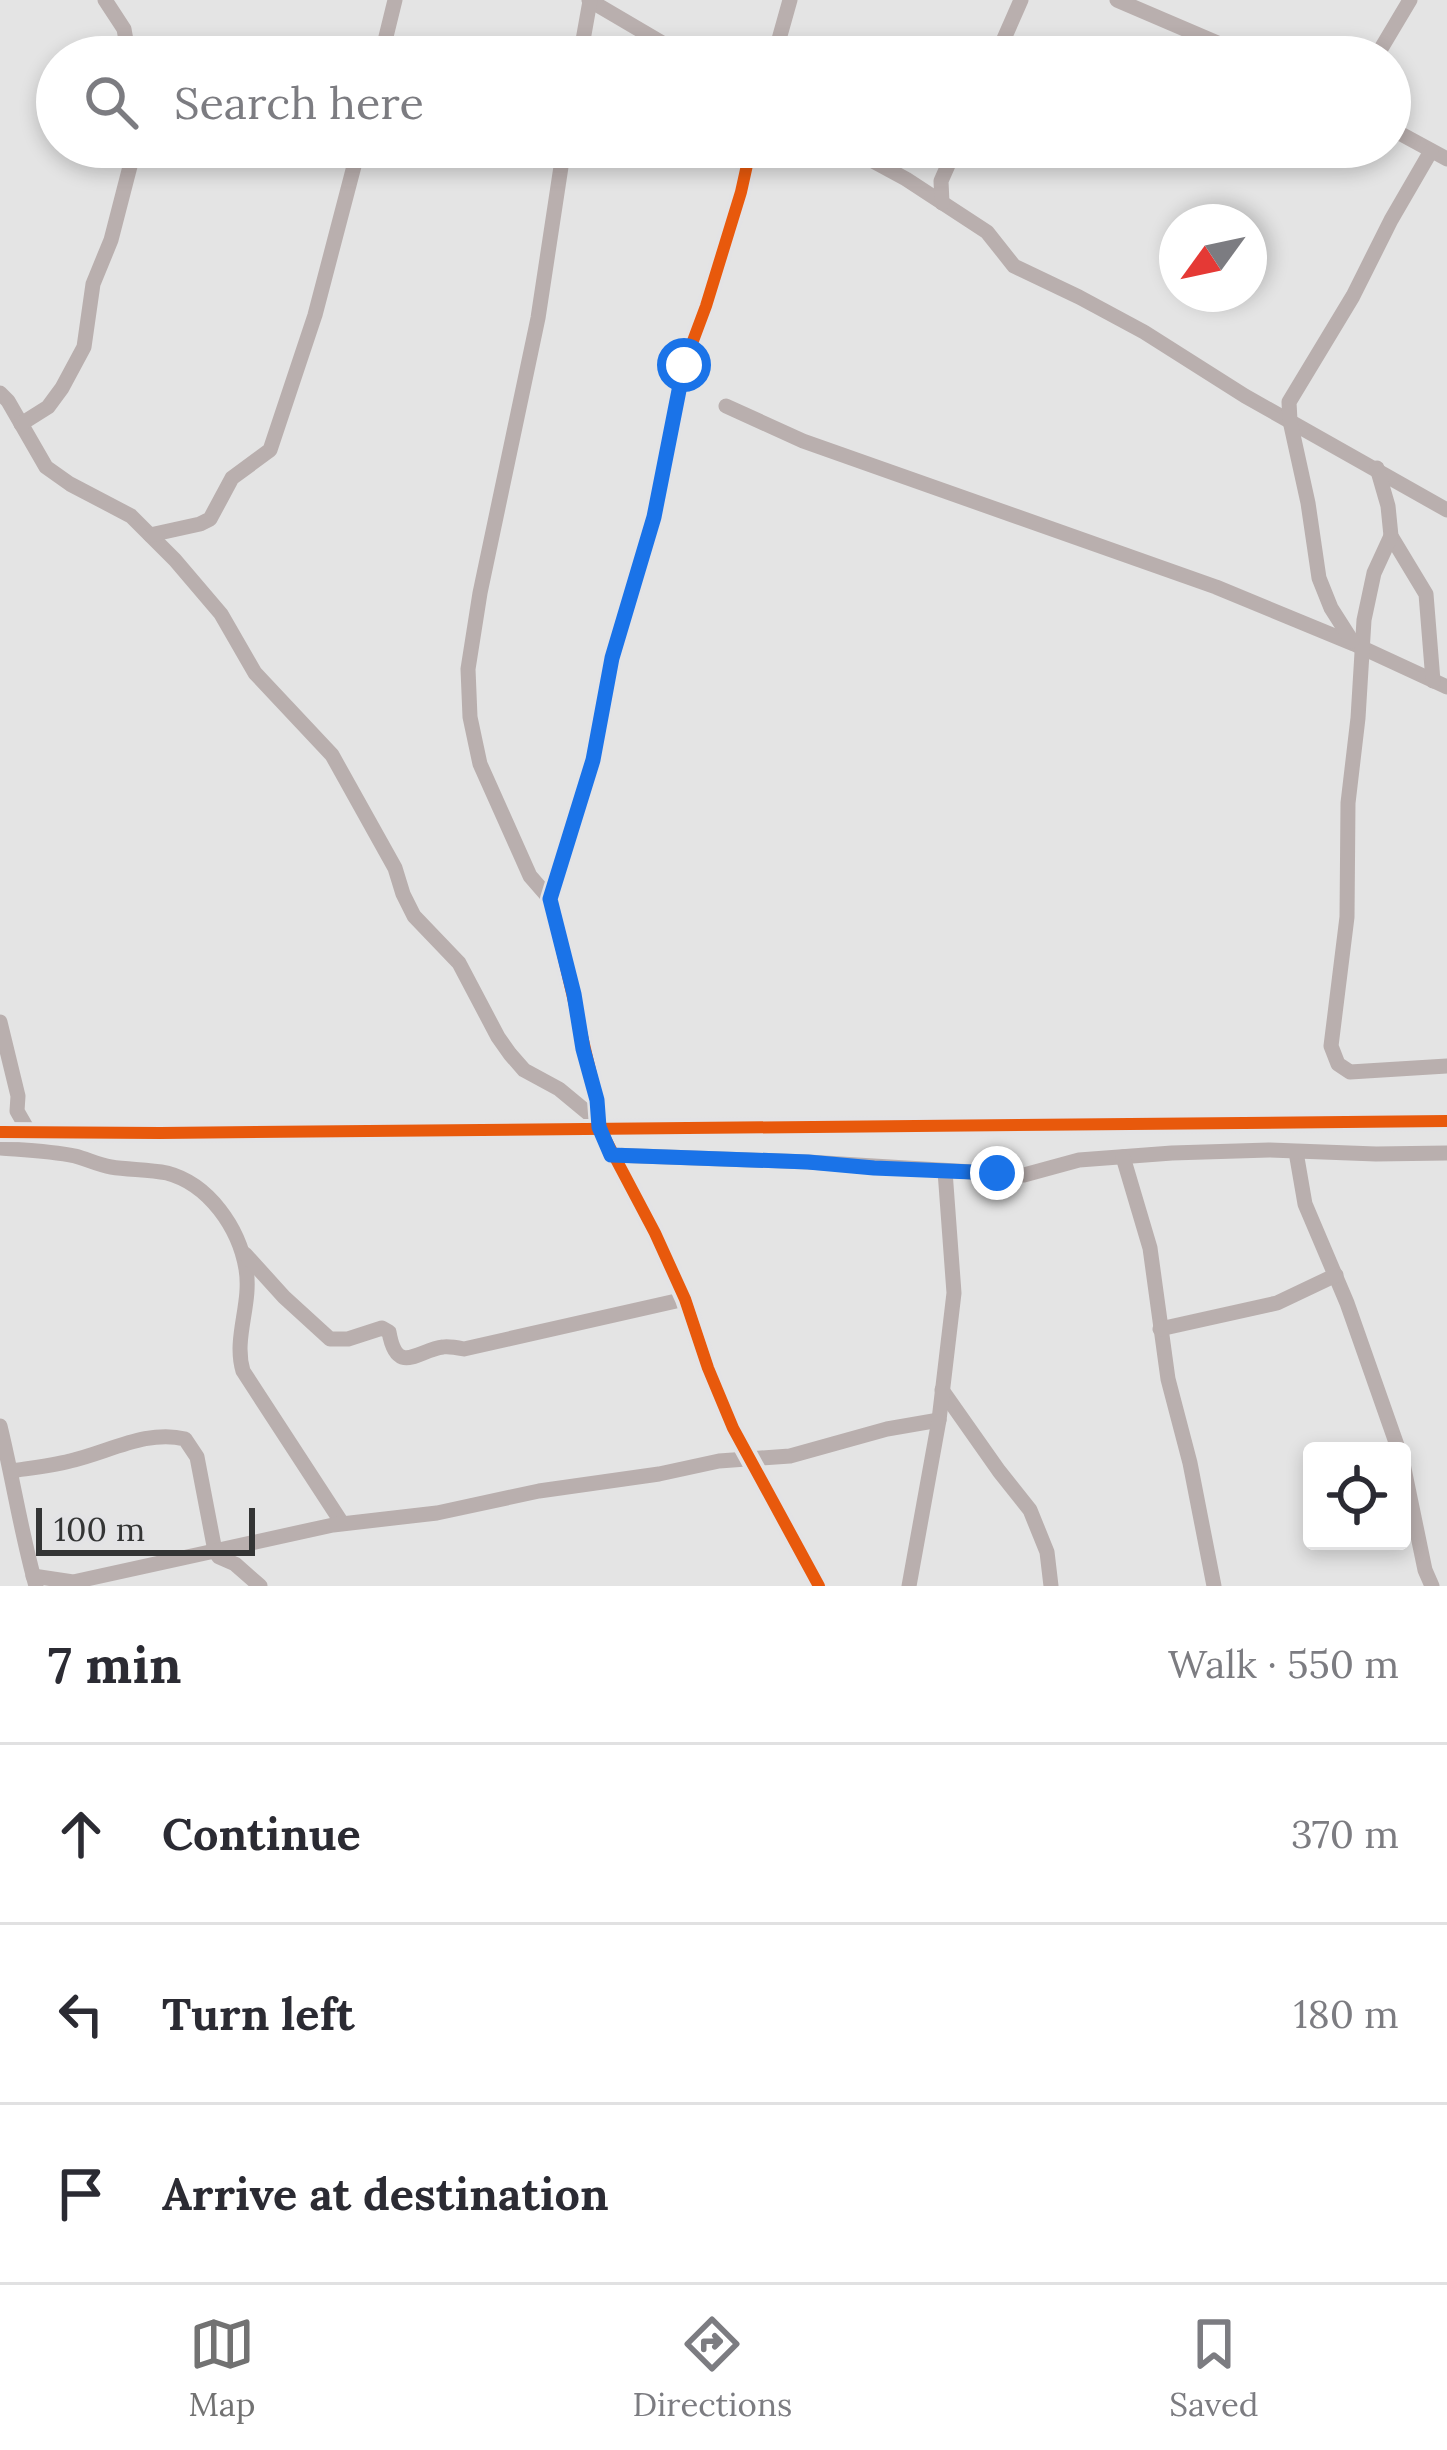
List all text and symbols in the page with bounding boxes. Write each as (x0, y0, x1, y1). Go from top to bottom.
search box (36, 36, 1411, 168)
icon: search (78, 69, 144, 135)
text: Search here (174, 74, 424, 131)
north arrow (1159, 204, 1267, 312)
route start (657, 338, 711, 392)
route end (970, 1146, 1024, 1200)
map controls (1303, 1442, 1411, 1550)
button: locate (1303, 1442, 1411, 1550)
scale bar (36, 1502, 255, 1555)
text: 100 m (54, 1508, 145, 1550)
text: 7 min (48, 1632, 181, 1697)
text: Walk · 550 m (1168, 1639, 1399, 1689)
icon: ahead (48, 1801, 114, 1867)
text: Continue (162, 1805, 361, 1862)
text: 370 m (1291, 1809, 1399, 1859)
icon: left (48, 1981, 114, 2047)
text: Turn left (162, 1985, 355, 2042)
text: 180 m (1294, 1989, 1399, 2039)
icon: arrive (48, 2161, 114, 2227)
text: Arrive at destination (162, 2165, 609, 2222)
tab: Map (188, 2311, 256, 2425)
tab: Directions (633, 2311, 792, 2425)
tab: Saved (1169, 2311, 1258, 2425)

